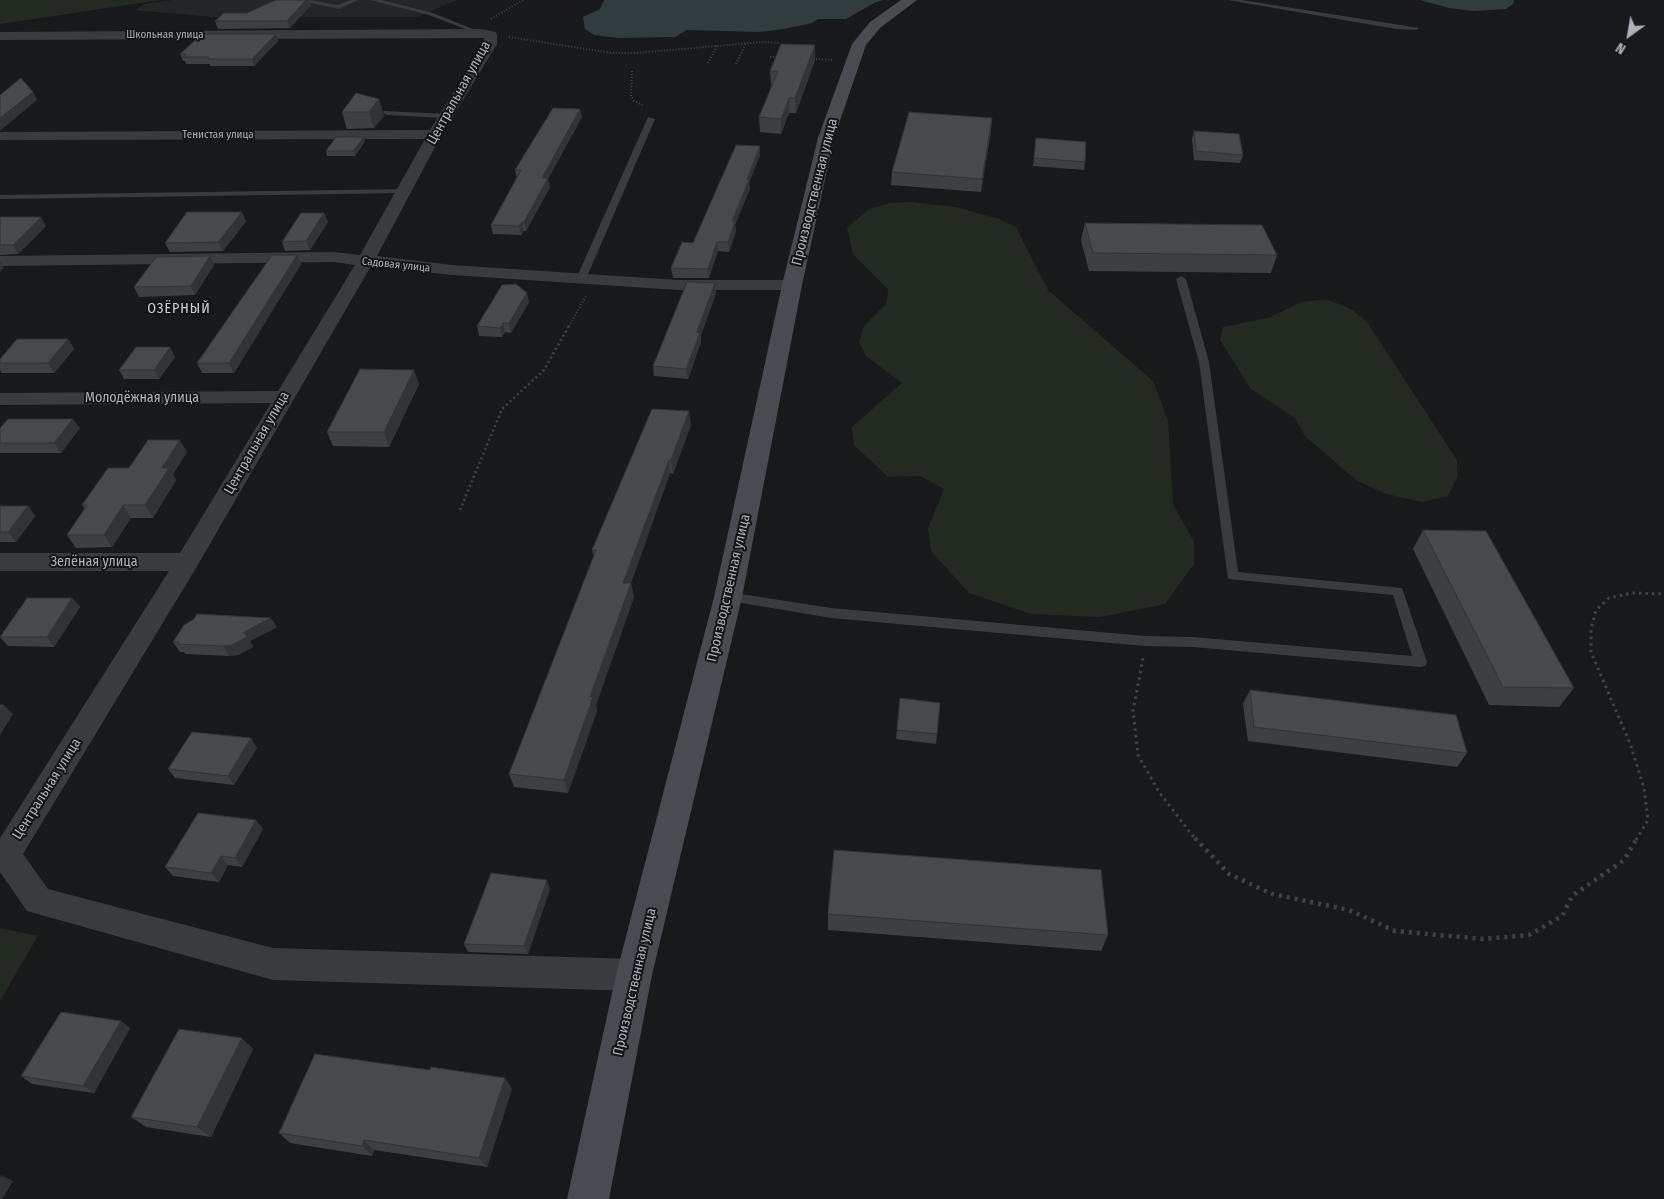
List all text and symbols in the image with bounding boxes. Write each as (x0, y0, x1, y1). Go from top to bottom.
north arrow (1604, 10, 1654, 60)
street label: Школьная улица (126, 28, 204, 42)
street label: Центральная улица (424, 38, 494, 148)
text: N (1613, 39, 1629, 58)
street label: Производственная улица (789, 117, 841, 267)
street label: Тенистая улица (182, 128, 254, 142)
street label: Садовая улица (361, 255, 431, 275)
district label: ОЗЁРНЫЙ (146, 301, 212, 317)
street label: Центральная улица (221, 389, 293, 497)
street label: Молодёжная улица (85, 390, 199, 406)
street label: Производственная улица (704, 513, 754, 663)
street label: Зелёная улица (50, 554, 138, 570)
street label: Центральная улица (9, 735, 85, 843)
street label: Производственная улица (610, 907, 660, 1057)

